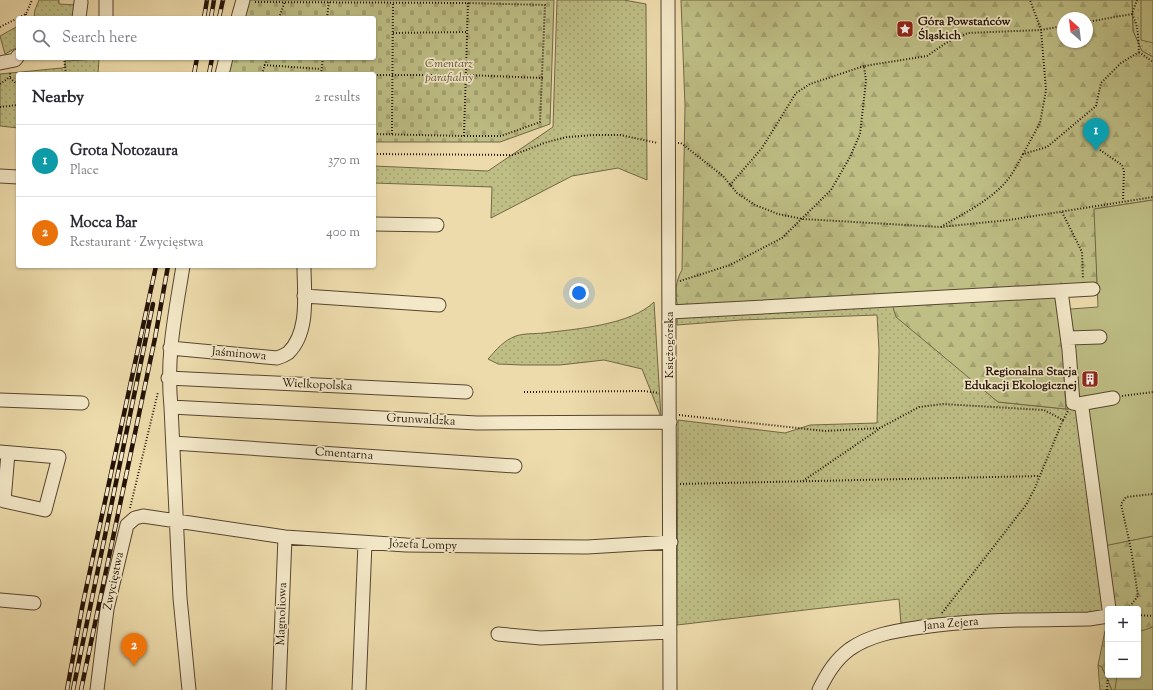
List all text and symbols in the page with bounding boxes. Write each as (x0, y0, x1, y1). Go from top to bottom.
north arrow (1057, 12, 1093, 48)
place label: Góra Powstańców Śląskich (918, 13, 1010, 45)
search box (16, 16, 376, 60)
place icon: Góra Powstańców Śląskich (895, 19, 915, 39)
icon: search (30, 27, 52, 49)
text: Search here (62, 28, 137, 49)
park label: Cmentarz parafialny (425, 55, 473, 87)
text: Nearby (32, 86, 84, 110)
text: 2 results (315, 89, 360, 107)
pin: 1 (1083, 118, 1109, 151)
text: Grota Notozaura (70, 141, 178, 162)
text: 1 (43, 152, 47, 170)
text: 370 m (328, 152, 360, 170)
text: Place (70, 162, 99, 180)
text: Mocca Bar (70, 213, 137, 234)
text: 2 (42, 224, 48, 242)
text: 400 m (326, 224, 360, 242)
text: Restaurant · Zwycięstwa (70, 234, 203, 252)
your location (569, 283, 589, 303)
street label: Księżogórska (661, 311, 679, 379)
street label: Jaśminowa (210, 343, 268, 365)
place label: Regionalna Stacja Edukacji Ekologicznej (964, 363, 1077, 395)
building icon: Regionalna Stacja Edukacji Ekologicznej (1080, 369, 1100, 389)
street label: Wielkopolska (281, 374, 353, 396)
street label: Grunwaldzka (386, 409, 456, 431)
street label: Cmentarna (314, 443, 374, 465)
street label: Józefa Lompy (388, 535, 457, 555)
street label: Zwycięstwa (99, 550, 129, 612)
street label: Magnoliowa (272, 582, 292, 646)
map controls (1105, 606, 1141, 678)
button: + (1105, 606, 1141, 642)
street label: Jana Zejera (922, 613, 980, 635)
pin: 2 (121, 633, 147, 666)
button: − (1105, 642, 1141, 678)

